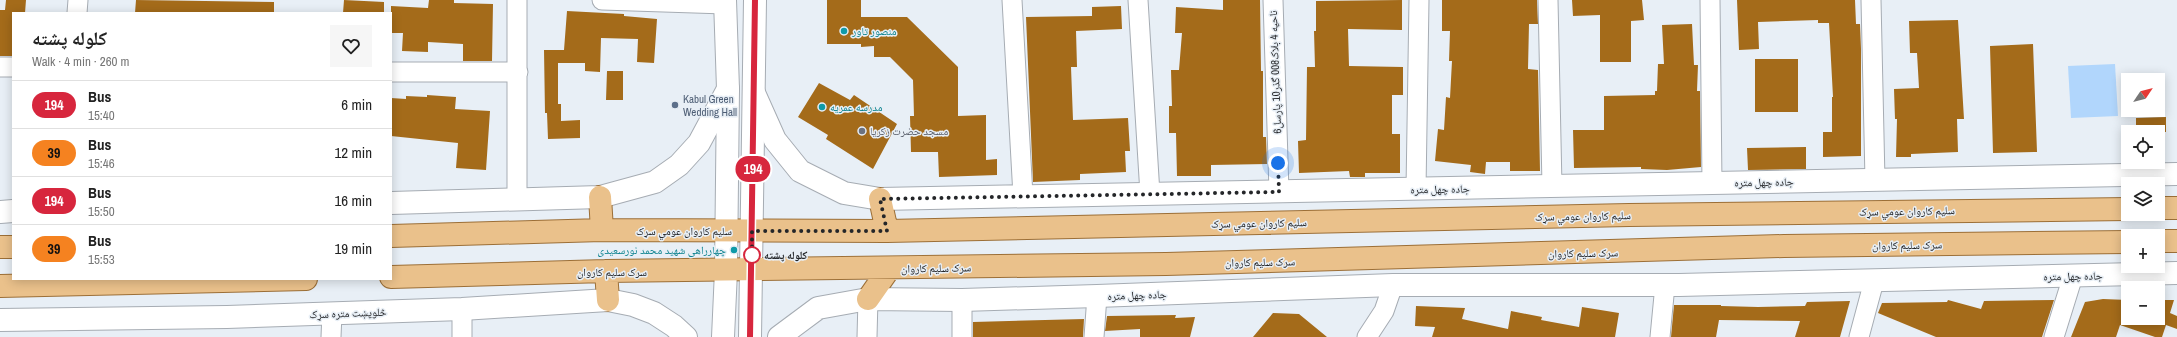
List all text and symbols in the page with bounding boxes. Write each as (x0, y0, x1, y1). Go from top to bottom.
street label: ناحیه 4 بلاک008 گذر10 پارسل6 (1266, 10, 1284, 134)
place label: منصور تاور (851, 24, 897, 38)
text: کلوله پشته (32, 25, 107, 51)
button: heart (330, 25, 372, 67)
marker: منصور تاور (839, 26, 849, 36)
text: Walk · 4 min · 260 m (32, 53, 129, 70)
north arrow (2121, 73, 2165, 117)
map controls (2121, 73, 2165, 325)
text: Bus (88, 86, 111, 107)
place label: Kabul Green Wedding Hall (683, 92, 737, 119)
text: 6 min (341, 94, 372, 115)
text: 194 (44, 96, 64, 114)
marker: Kabul Green Wedding Hall (670, 100, 680, 110)
place label: مدرسه عمریه (830, 100, 882, 114)
marker: مدرسه عمریه (817, 102, 827, 112)
text: 15:40 (88, 107, 115, 124)
place label: مسجد حضرت زکریا (870, 124, 948, 138)
button: locate (2121, 125, 2165, 169)
marker: مسجد حضرت زکریا (857, 126, 867, 136)
text: Bus (88, 134, 111, 155)
text: 12 min (334, 142, 372, 163)
text: 39 (48, 144, 60, 162)
your location (1268, 153, 1288, 173)
text: 15:46 (88, 155, 115, 172)
line badge: 194 (730, 156, 776, 182)
text: 194 (743, 160, 763, 178)
street label: جاده چهل متره (1734, 174, 1794, 190)
button: layers (2121, 177, 2165, 221)
street label: جاده چهل متره (1410, 181, 1470, 197)
text: Bus (88, 182, 111, 203)
text: 16 min (334, 190, 372, 211)
text: 194 (44, 192, 64, 210)
text: 15:50 (88, 203, 115, 220)
street label: سلیم کاروان عومي سړک (1859, 203, 1955, 221)
street label: سلیم کاروان عومي سړک (1535, 208, 1631, 226)
street label: سلیم کاروان عومي سړک (1211, 215, 1307, 233)
street label: سلیم کاروان عومي سړک (636, 224, 732, 240)
button: + (2121, 229, 2165, 273)
text: Bus (88, 230, 111, 251)
street label: سرک سلیم کاروان (1872, 237, 1942, 254)
text: 19 min (334, 238, 372, 259)
text: 39 (48, 240, 60, 258)
place label: چهارراهی شهید محمد نورسعیدی (597, 243, 726, 257)
marker: چهارراهی شهید محمد نورسعیدی (729, 245, 739, 255)
street label: سرک سلیم کاروان (1548, 245, 1618, 262)
marker: کلوله پشته (743, 246, 761, 264)
place label: کلوله پشته (764, 248, 808, 262)
text: 15:53 (88, 251, 115, 268)
street label: سرک سلیم کاروان (1225, 254, 1295, 271)
street label: سرک سلیم کاروان (901, 260, 971, 277)
street label: سرک سلیم کاروان (577, 265, 647, 280)
street label: جاده چهل متره (2043, 268, 2103, 284)
button: − (2121, 281, 2165, 325)
street label: جاده چهل متره (1107, 287, 1167, 303)
street label: څلویښت متره سړک (309, 305, 387, 321)

